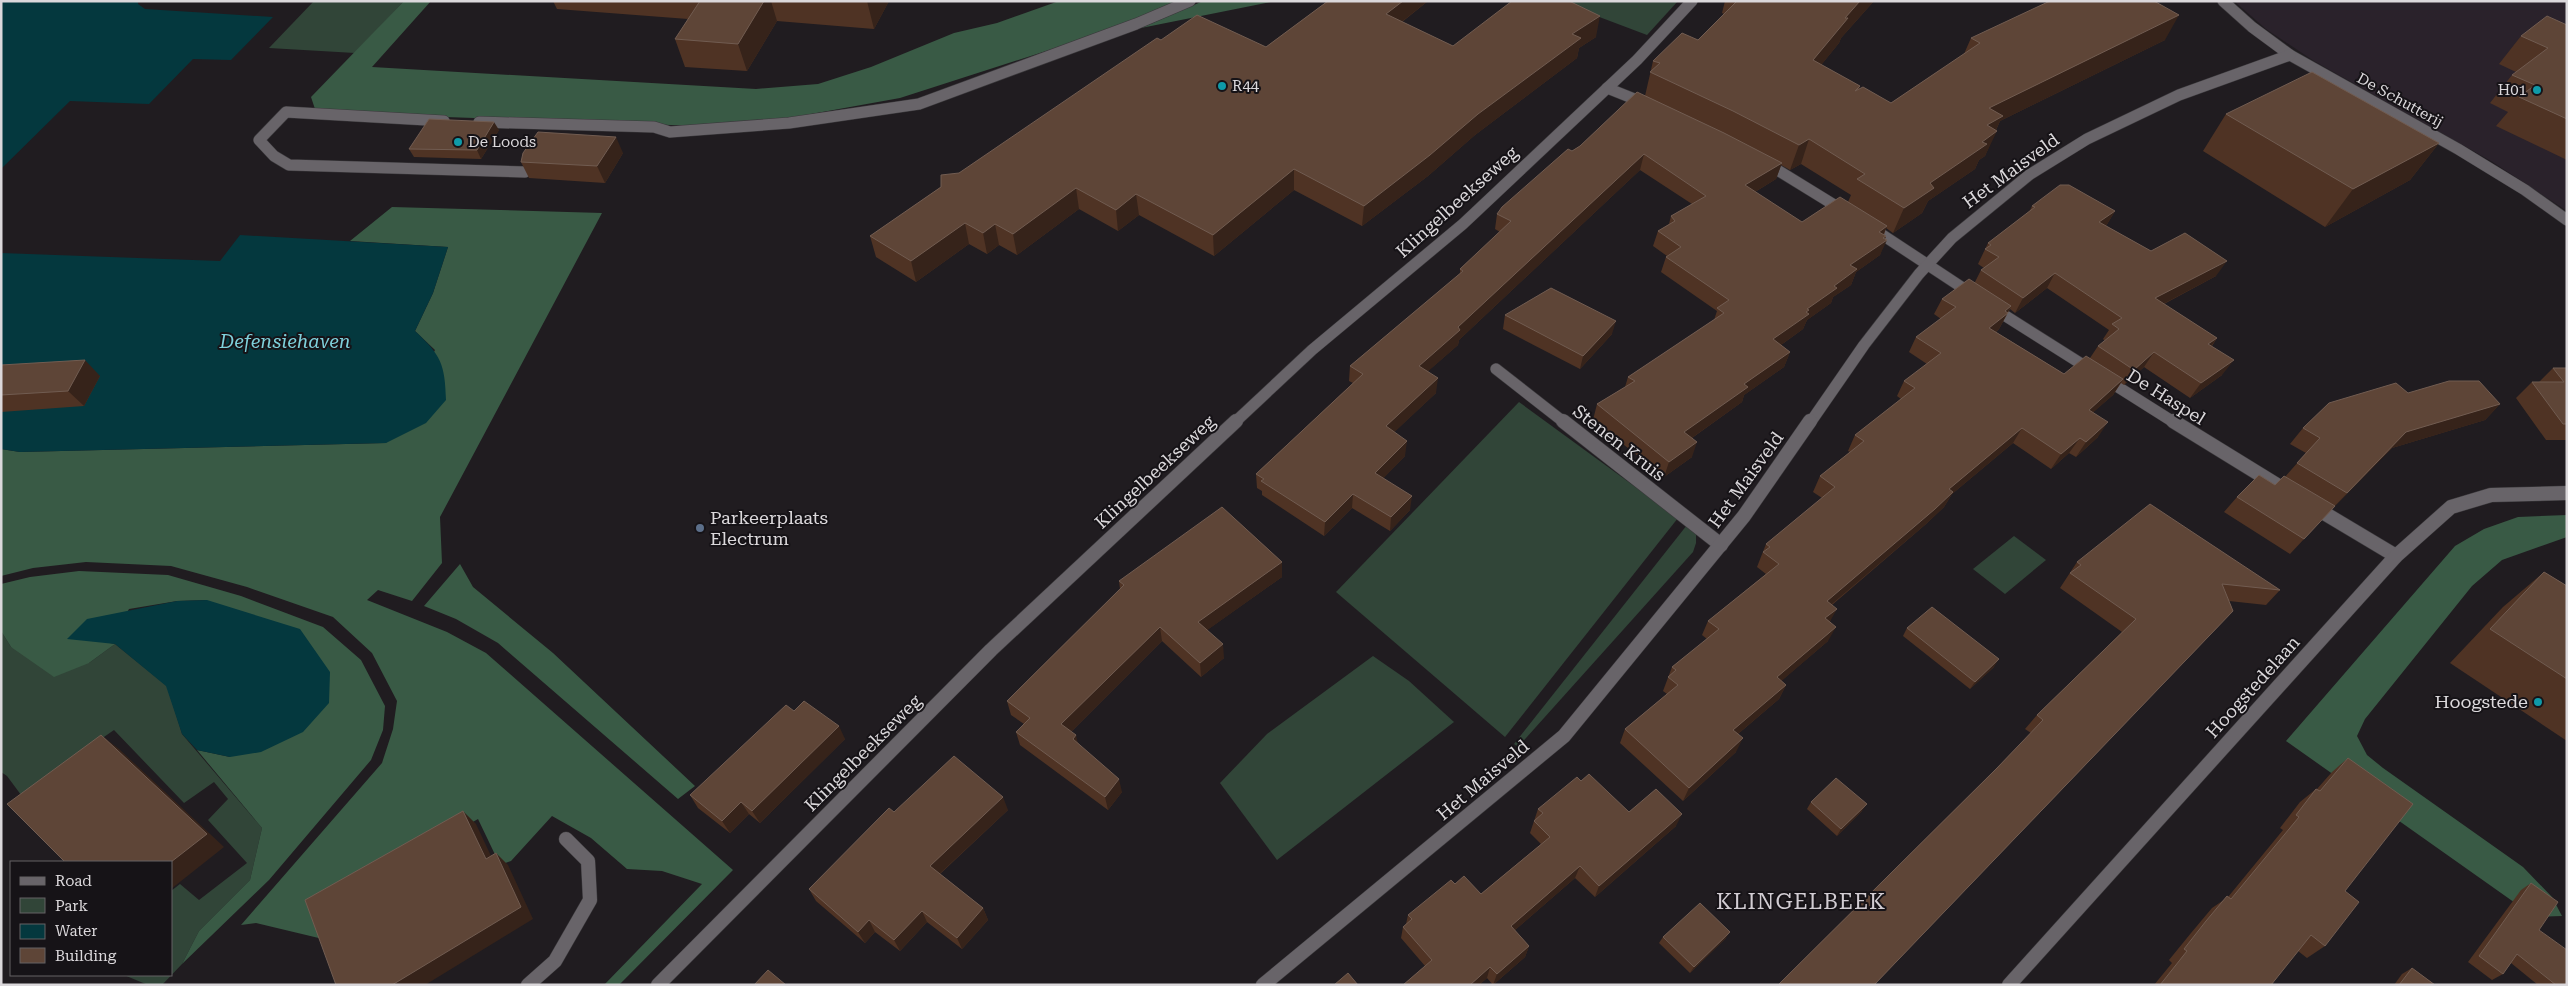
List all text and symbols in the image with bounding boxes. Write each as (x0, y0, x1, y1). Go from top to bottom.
street label: De Schutterij (2354, 69, 2446, 131)
place label: R44 (1232, 77, 1260, 95)
marker: R44 (1216, 80, 1228, 92)
place label: H01 (2498, 81, 2527, 99)
marker: H01 (2531, 84, 2543, 96)
street label: Het Maisveld (1959, 128, 2063, 213)
place label: De Loods (468, 133, 536, 151)
marker: De Loods (452, 136, 464, 148)
street label: Klingelbeekseweg (1392, 141, 1522, 262)
water label: Defensiehaven (218, 330, 351, 353)
street label: De Haspel (2123, 364, 2210, 429)
street label: Stenen Kruis (1569, 400, 1670, 485)
street label: Klingelbeekseweg (1090, 410, 1220, 533)
street label: Het Maisveld (1704, 427, 1788, 532)
place label: Parkeerplaats Electrum (710, 507, 828, 549)
marker: Parkeerplaats Electrum (694, 522, 706, 534)
street label: Hoogstedelaan (2201, 631, 2304, 742)
street label: Klingelbeekseweg (800, 689, 926, 815)
place label: Hoogstede (2435, 691, 2528, 712)
marker: Hoogstede (2532, 696, 2544, 708)
street label: Het Maisveld (1432, 735, 1533, 824)
legend (10, 861, 172, 976)
text: Road (55, 872, 92, 890)
district label: KLINGELBEEK (1716, 889, 1886, 914)
text: Park (55, 897, 89, 915)
text: Water (55, 922, 97, 940)
text: Building (55, 947, 117, 965)

